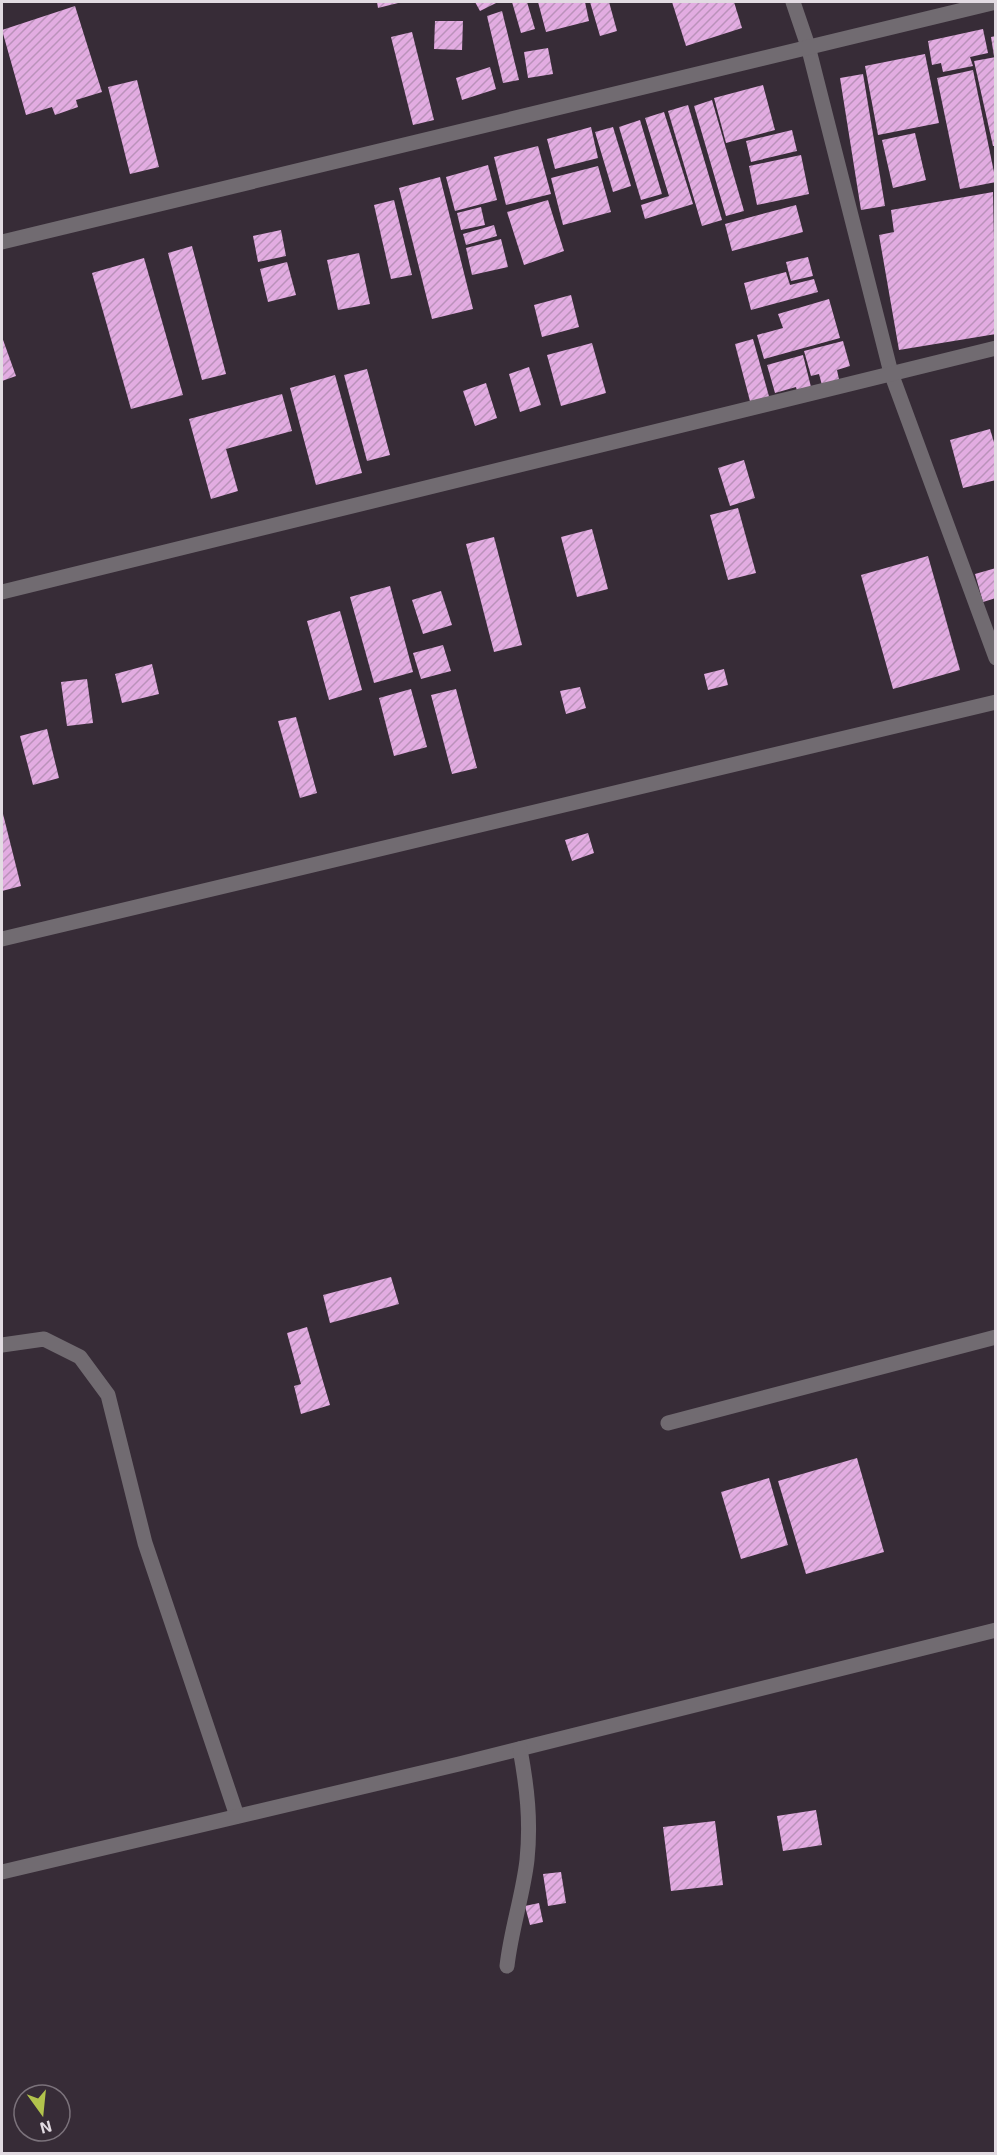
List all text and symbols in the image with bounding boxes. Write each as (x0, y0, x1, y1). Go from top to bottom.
north arrow (12, 2083, 72, 2143)
text: N (38, 2117, 54, 2139)

